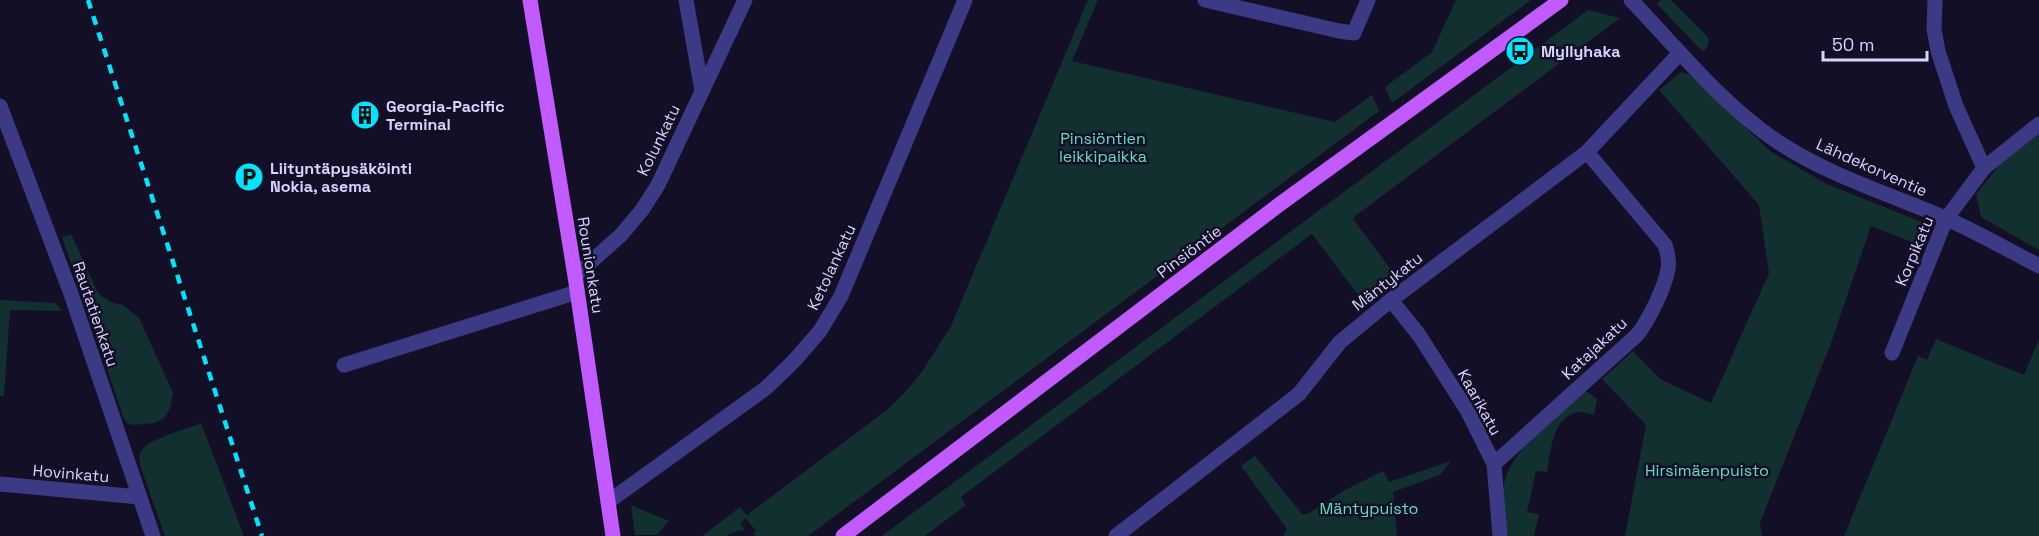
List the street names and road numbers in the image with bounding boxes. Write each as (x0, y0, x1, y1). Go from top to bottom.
street label: Kolunkatu (632, 101, 685, 179)
street label: Lähdekorventie (1813, 134, 1931, 201)
street label: Korpikatu (1890, 213, 1939, 289)
street label: Rounionkatu (573, 215, 609, 315)
street label: Pinsiöntie (1153, 220, 1226, 283)
street label: Ketolankatu (802, 221, 861, 314)
street label: Mäntykatu (1348, 247, 1427, 316)
street label: Rautatienkatu (68, 259, 123, 369)
street label: Katajakatu (1557, 313, 1632, 384)
street label: Kaarikatu (1453, 365, 1506, 439)
street label: Hovinkatu (32, 460, 110, 487)

